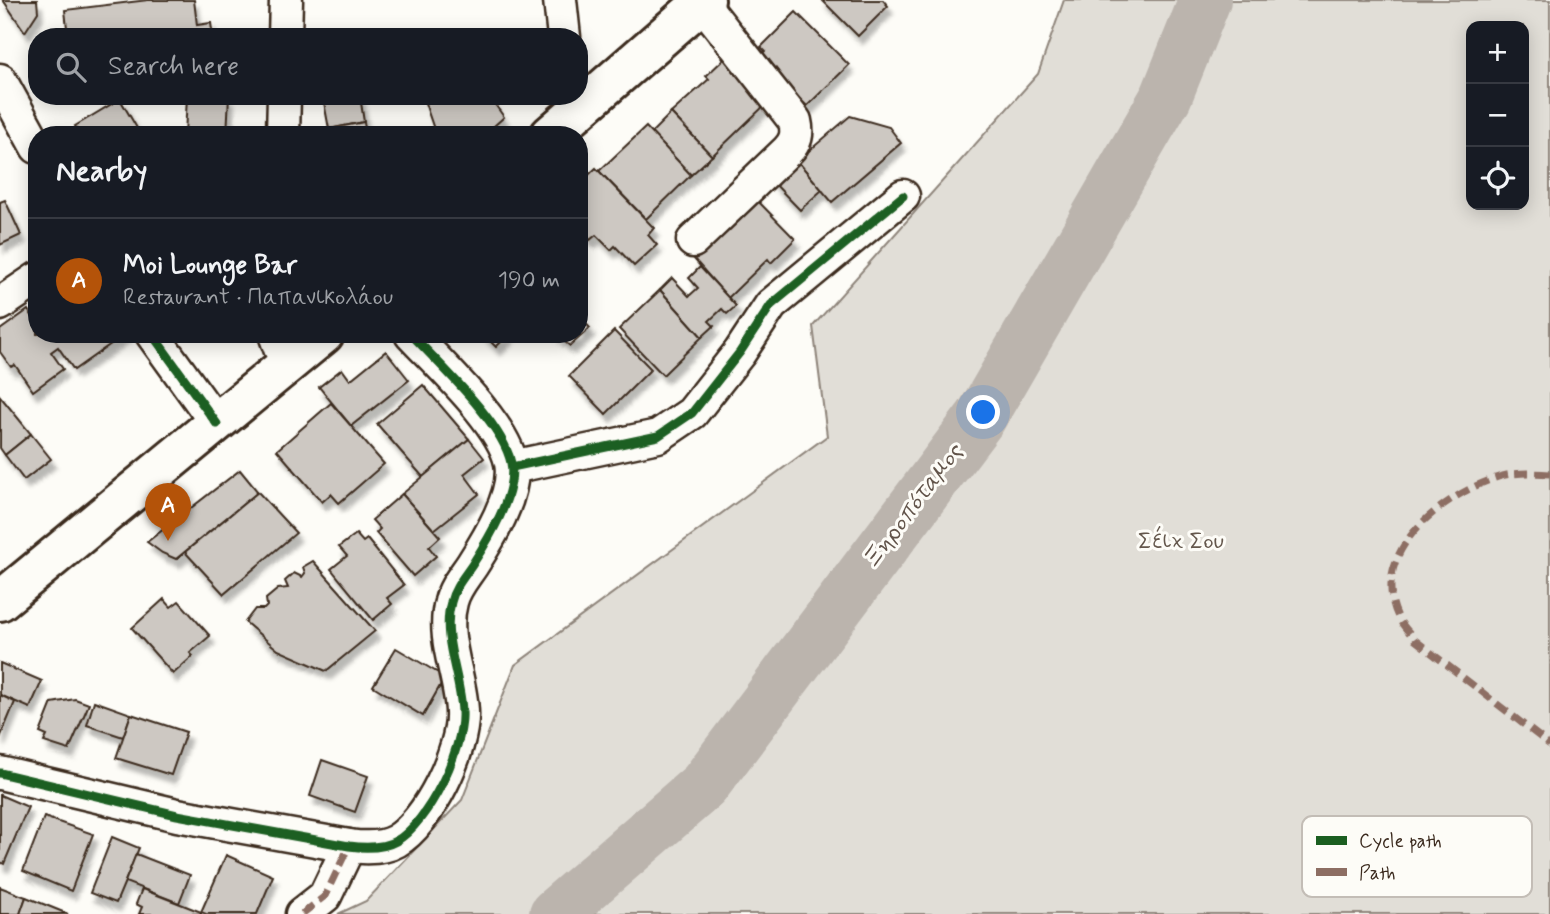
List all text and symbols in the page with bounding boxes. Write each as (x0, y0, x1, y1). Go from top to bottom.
map controls (1466, 21, 1529, 210)
button: + (1466, 21, 1529, 84)
search box (28, 28, 588, 105)
icon: search (52, 48, 90, 86)
text: Search here (108, 50, 239, 84)
button: − (1466, 84, 1529, 147)
button: locate (1466, 147, 1529, 210)
text: Nearby (56, 152, 147, 191)
text: Moi Lounge Bar (123, 249, 297, 283)
text: A (71, 266, 87, 296)
text: 190 m (498, 266, 560, 296)
text: Restaurant · Παπανικολάου (123, 283, 393, 313)
your location (966, 395, 1000, 429)
water label: Ξηροπόταμος (856, 437, 971, 576)
pin: A (145, 483, 191, 541)
park label: Σέιχ Σου (1138, 525, 1224, 557)
legend (1302, 816, 1532, 897)
text: Cycle path (1359, 829, 1442, 854)
text: Path (1359, 861, 1396, 886)

